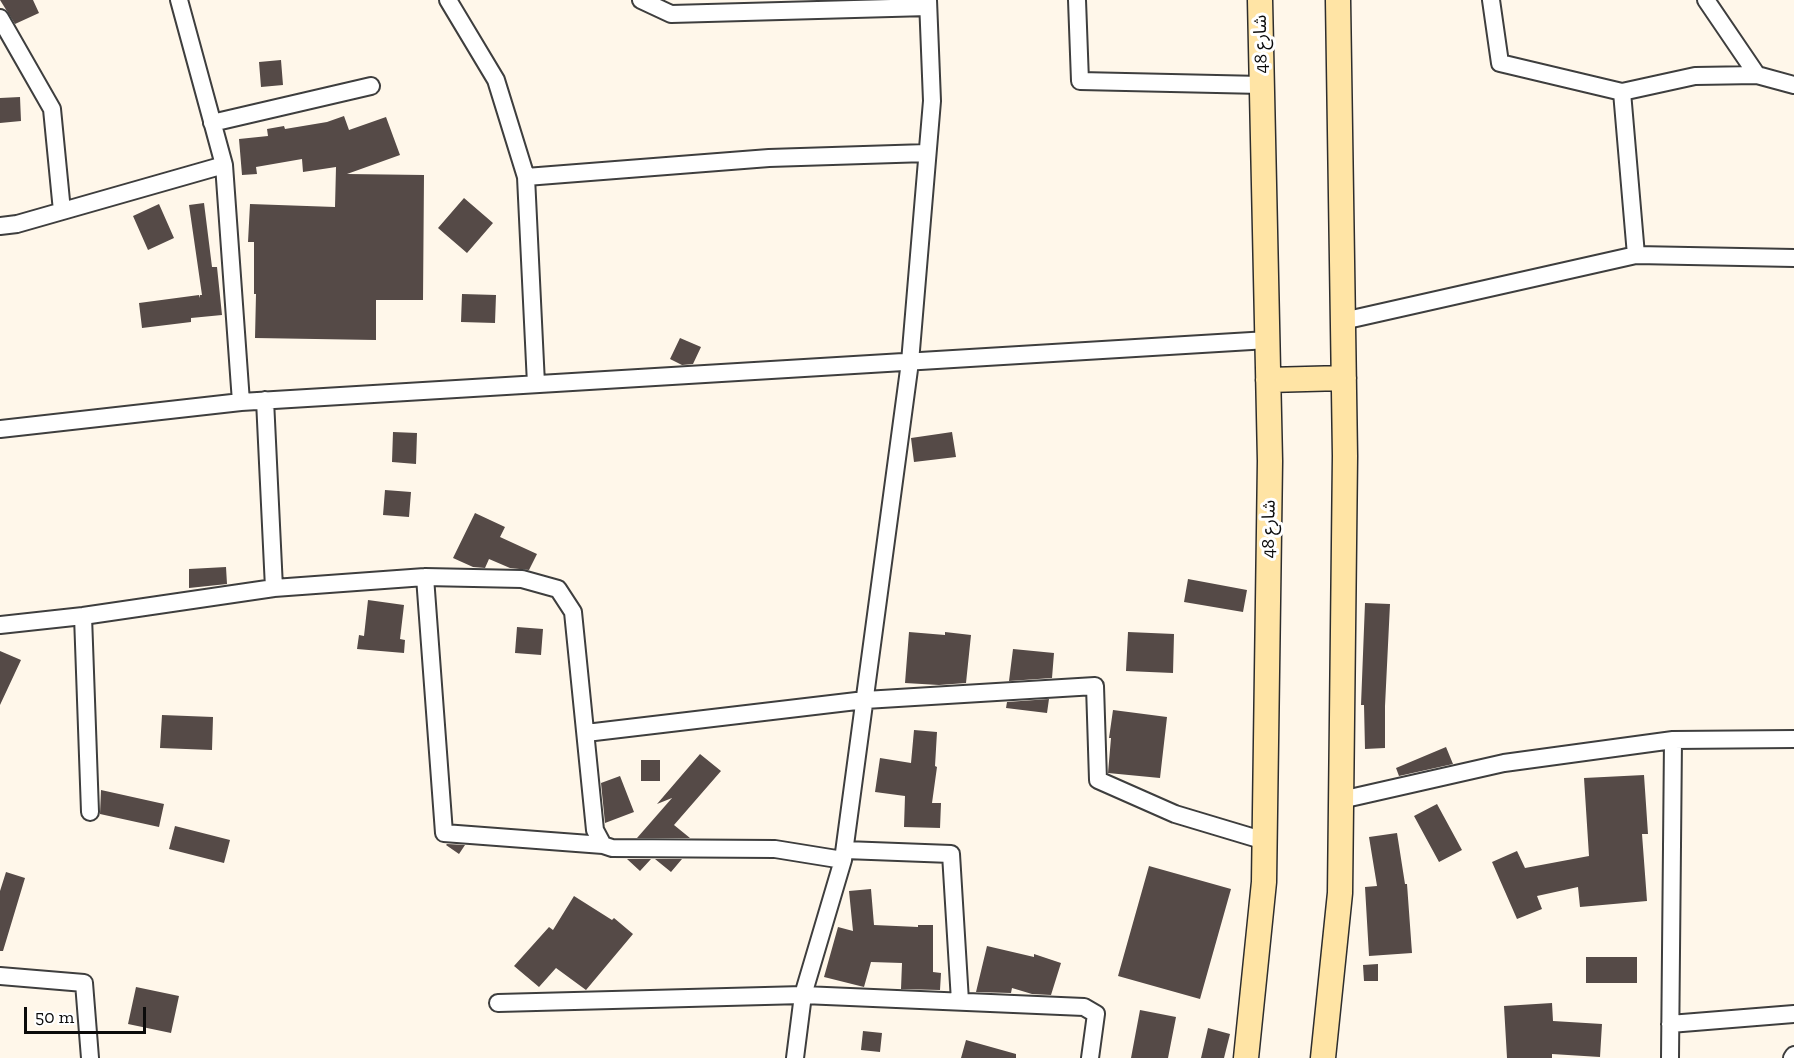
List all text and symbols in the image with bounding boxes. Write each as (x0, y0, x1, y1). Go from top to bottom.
street label: شارع 48 (1250, 15, 1272, 73)
street label: شارع 48 (1258, 500, 1280, 558)
scale bar (27, 995, 148, 1033)
text: 50 m (35, 1006, 74, 1028)

